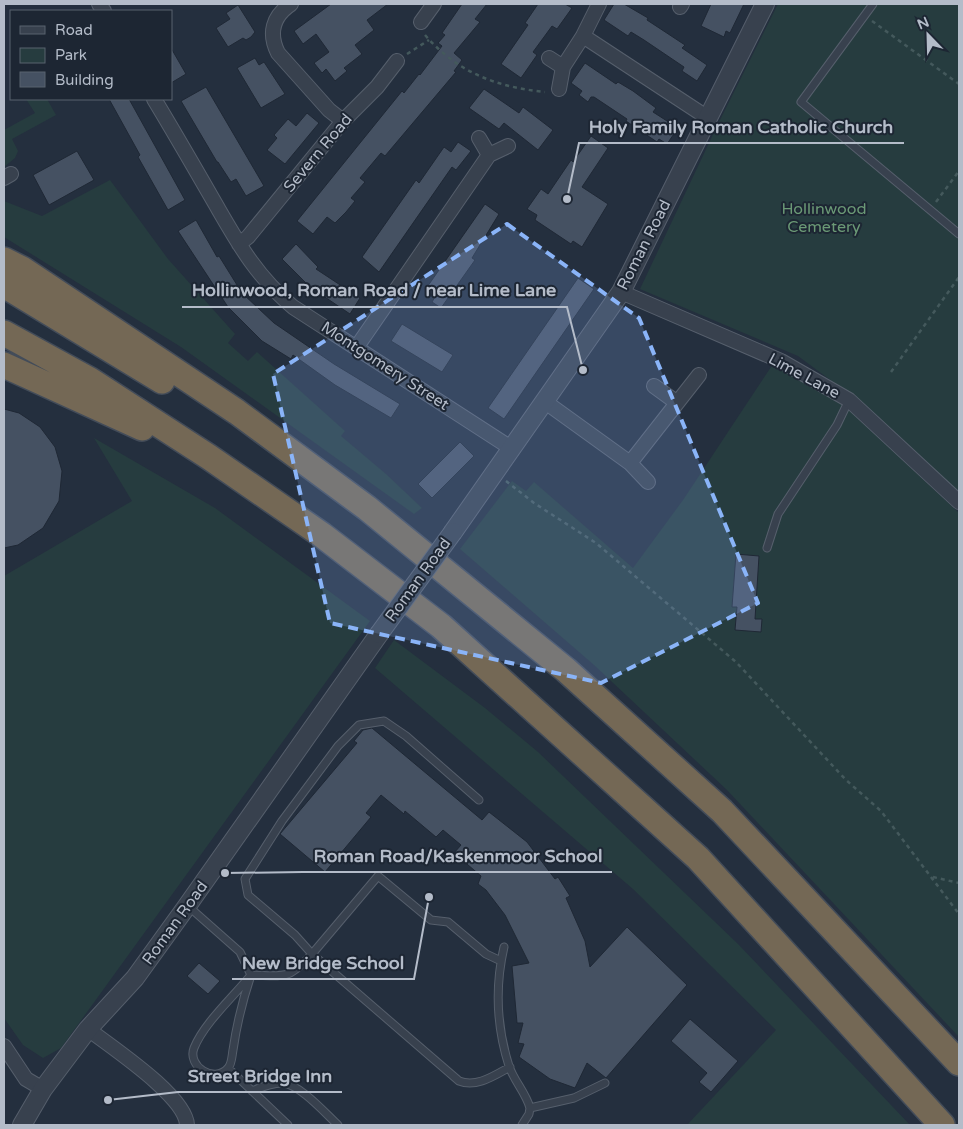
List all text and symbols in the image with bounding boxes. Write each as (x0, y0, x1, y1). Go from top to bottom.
legend (10, 10, 172, 100)
north arrow (903, 10, 953, 60)
text: N (915, 13, 932, 34)
text: Road (55, 21, 93, 39)
text: Park (55, 46, 87, 64)
text: Building (55, 71, 114, 89)
street label: Severn Road (279, 110, 357, 196)
callout: Holy Family Roman Catholic Church (579, 110, 904, 143)
text: Holy Family Roman Catholic Church (589, 116, 893, 138)
street label: Roman Road (613, 196, 675, 294)
park label: Hollinwood Cemetery (781, 199, 867, 237)
callout: Hollinwood, Roman Road / near Lime Lane (182, 274, 567, 307)
text: Hollinwood, Roman Road / near Lime Lane (192, 279, 556, 301)
street label: Montgomery Street (317, 317, 453, 415)
street label: Lime Lane (765, 349, 843, 403)
street label: Roman Road (381, 534, 455, 626)
callout: Roman Road/Kaskenmoor School (303, 839, 612, 872)
text: Roman Road/Kaskenmoor School (314, 845, 602, 867)
street label: Roman Road (138, 877, 212, 969)
callout: New Bridge School (232, 946, 414, 979)
text: New Bridge School (242, 952, 404, 974)
callout: Street Bridge Inn (178, 1059, 342, 1092)
text: Street Bridge Inn (188, 1065, 332, 1087)

